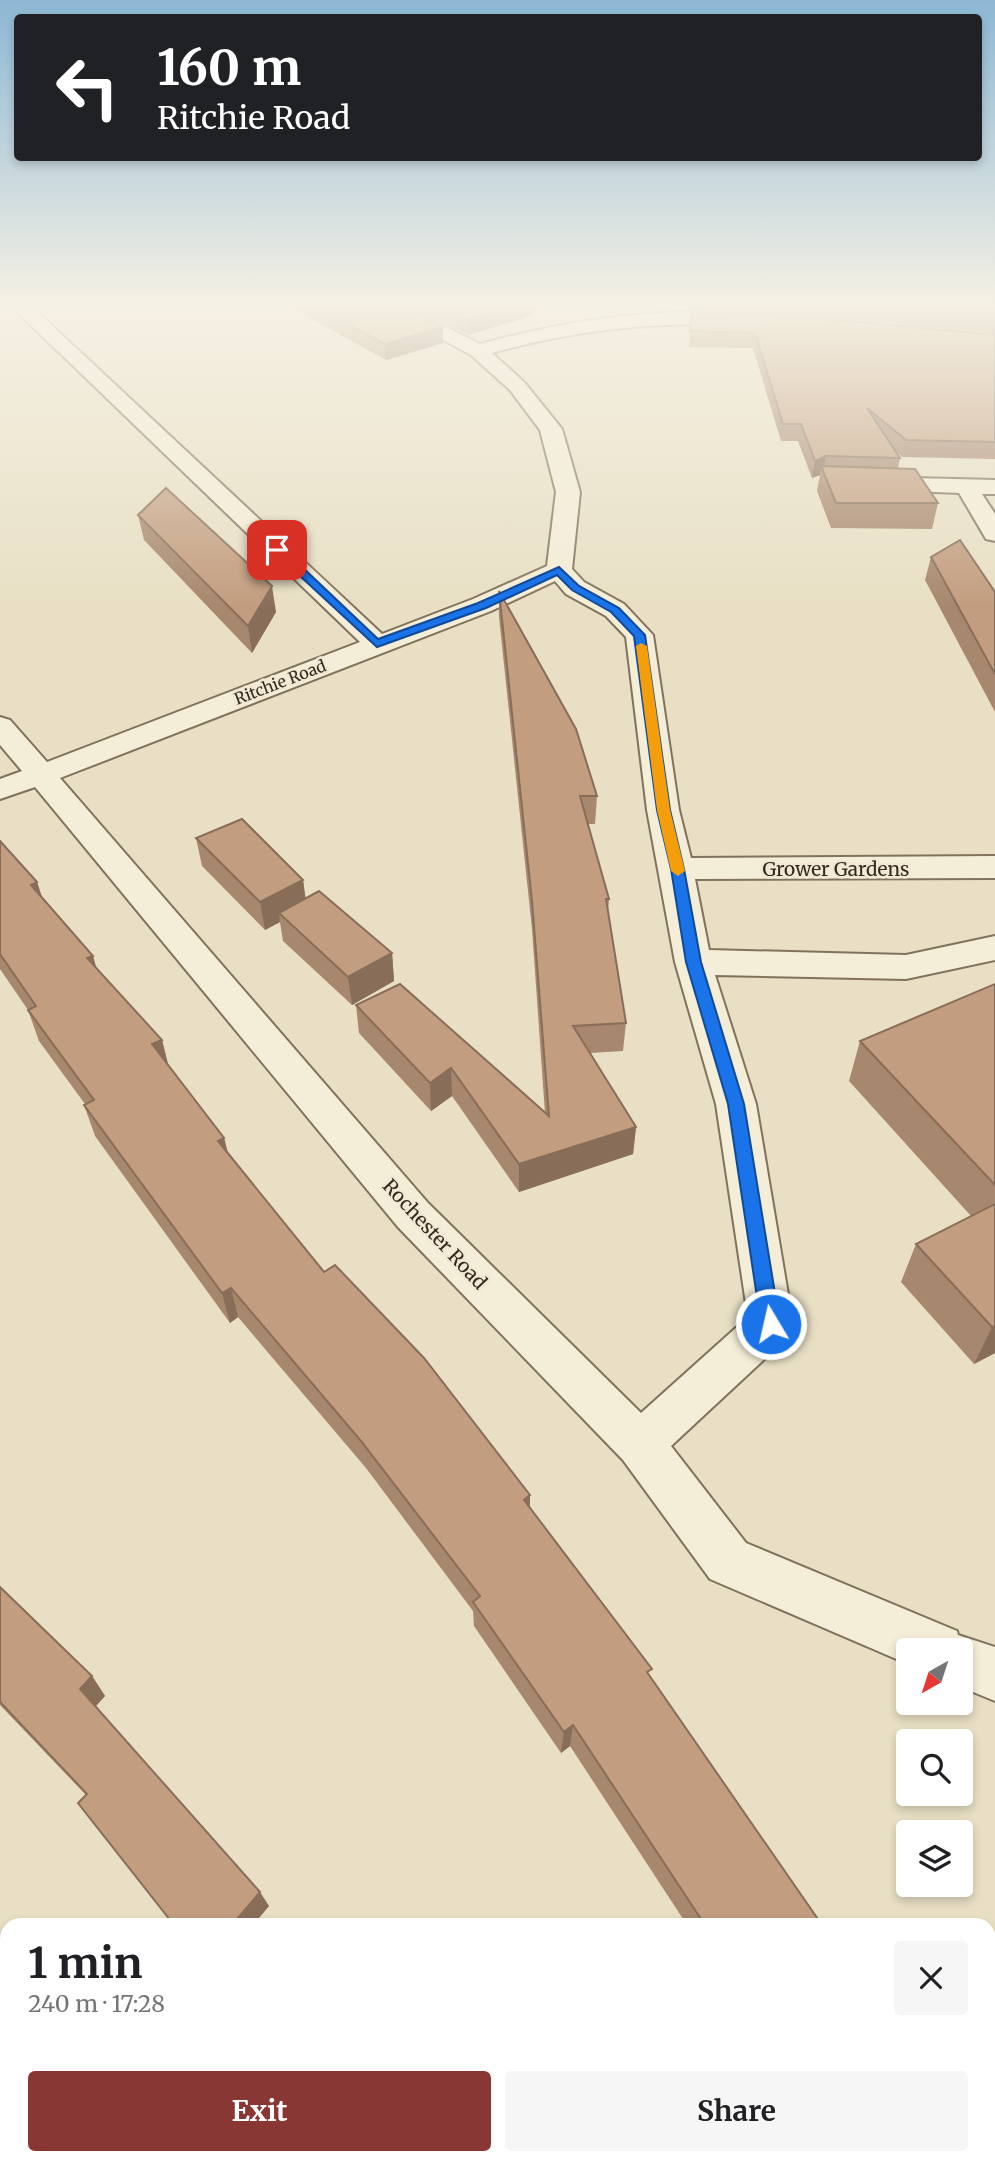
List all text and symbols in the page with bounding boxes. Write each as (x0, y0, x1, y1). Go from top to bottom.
text: 160 m (157, 37, 301, 98)
icon: left (42, 42, 133, 133)
text: Ritchie Road (157, 98, 350, 138)
pin (247, 520, 307, 580)
icon: arrive (258, 531, 296, 569)
street label: Ritchie Road (231, 655, 329, 709)
street label: Grower Gardens (763, 857, 909, 881)
street label: Rochester Road (378, 1174, 492, 1294)
position arrow (734, 1287, 808, 1361)
north arrow (896, 1638, 973, 1715)
map controls (896, 1638, 973, 1897)
button: search (896, 1729, 973, 1806)
button: layers (896, 1820, 973, 1897)
text: 1 min (28, 1937, 142, 1989)
button: close (894, 1941, 968, 2015)
text: 240 m · 17:28 (28, 1989, 165, 2018)
button: Exit (28, 2071, 491, 2151)
button: Share (505, 2071, 968, 2151)

